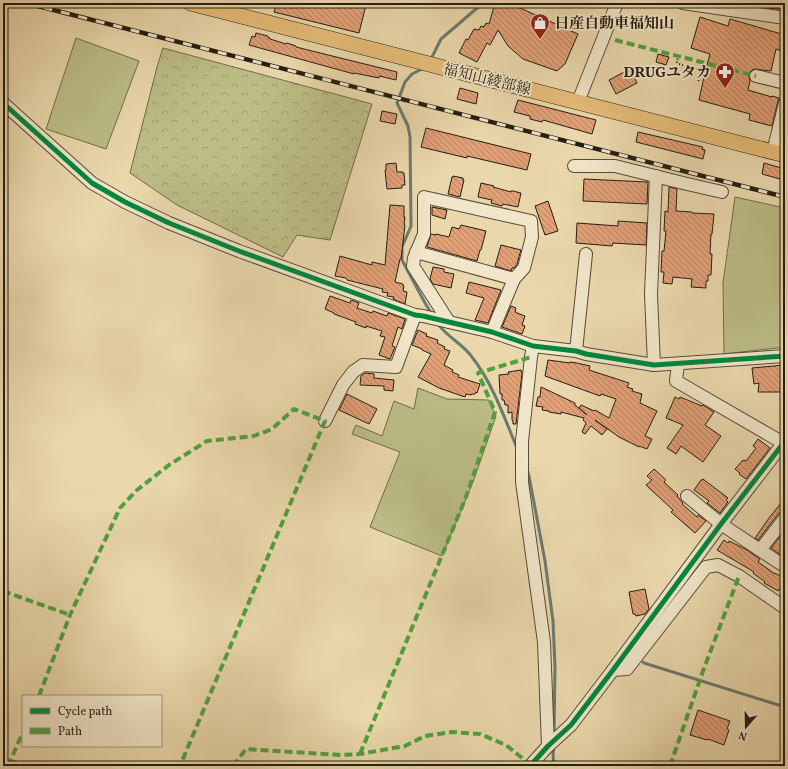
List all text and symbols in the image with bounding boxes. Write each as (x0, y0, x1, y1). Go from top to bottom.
shop icon: 日産自動車福知山 (529, 12, 551, 40)
place label: 日産自動車福知山 (554, 14, 674, 35)
street label: 福知山綾部線 (440, 59, 533, 102)
pharmacy icon: DRUGユタカ (714, 61, 736, 89)
place label: DRUGユタカ (623, 63, 711, 84)
legend (22, 695, 162, 747)
text: Cycle path (58, 704, 113, 720)
north arrow (726, 707, 766, 747)
text: Path (58, 724, 82, 740)
text: N (737, 727, 749, 743)

